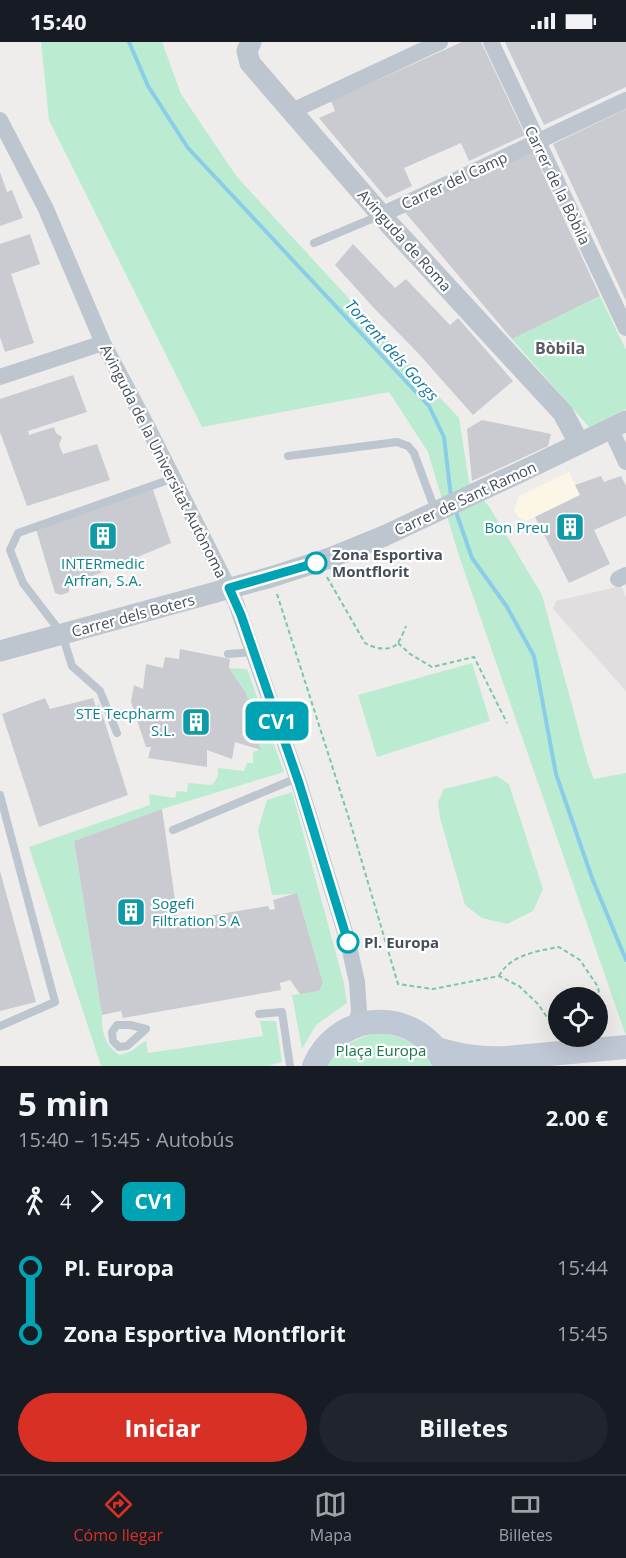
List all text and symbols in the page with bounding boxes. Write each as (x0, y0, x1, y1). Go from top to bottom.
text: 15:40 (30, 6, 87, 36)
street label: Carrer de la Bòbila (521, 122, 595, 248)
street label: Carrer del Camp (398, 147, 510, 213)
street label: Avinguda de Roma (354, 185, 456, 295)
water label: Torrent dels Gorgs (340, 294, 444, 406)
district label: Bòbila (535, 337, 585, 359)
street label: Avinguda de la Universitat Autònoma (96, 341, 232, 581)
street label: Carrer de Sant Ramon (391, 456, 539, 540)
building icon: Bon Preu (554, 511, 586, 543)
place label: Bon Preu (484, 517, 549, 537)
building icon: INTERmedic Arfran, S.A. (87, 520, 119, 552)
place label: Zona Esportiva Montflorit (332, 544, 443, 581)
marker: Zona Esportiva Montflorit (305, 552, 327, 574)
place label: INTERmedic Arfran, S.A. (61, 553, 145, 590)
street label: Carrer dels Boters (69, 589, 197, 641)
line badge: CV1 (242, 702, 312, 740)
place label: STE Tecpharm S.L. (76, 703, 175, 740)
building icon: STE Tecpharm S.L. (180, 706, 212, 738)
text: CV1 (257, 707, 297, 735)
place label: Sogefi Filtration S A (152, 893, 241, 930)
building icon: Sogefi Filtration S A (115, 896, 147, 928)
marker: Pl. Europa (337, 931, 359, 953)
place label: Pl. Europa (364, 932, 439, 952)
map controls (548, 987, 608, 1047)
button: locate (548, 987, 608, 1047)
park label: Plaça Europa (336, 1040, 426, 1060)
text: 5 min (18, 1081, 110, 1126)
text: 2.00 € (546, 1102, 608, 1132)
text: 15:40 – 15:45 · Autobús (18, 1126, 234, 1153)
icon: walk (18, 1185, 51, 1218)
icon: forward (80, 1185, 113, 1218)
text: CV1 (134, 1187, 173, 1215)
text: 4 (60, 1188, 71, 1215)
text: Pl. Europa (64, 1252, 174, 1282)
text: 15:44 (557, 1254, 608, 1281)
text: Zona Esportiva Montflorit (64, 1318, 346, 1348)
text: 15:45 (557, 1320, 608, 1347)
button: Iniciar (18, 1393, 307, 1462)
button: Billetes (319, 1393, 608, 1462)
tab: Cómo llegar (73, 1488, 163, 1546)
tab: Mapa (310, 1488, 352, 1546)
tab: Billetes (499, 1488, 553, 1546)

